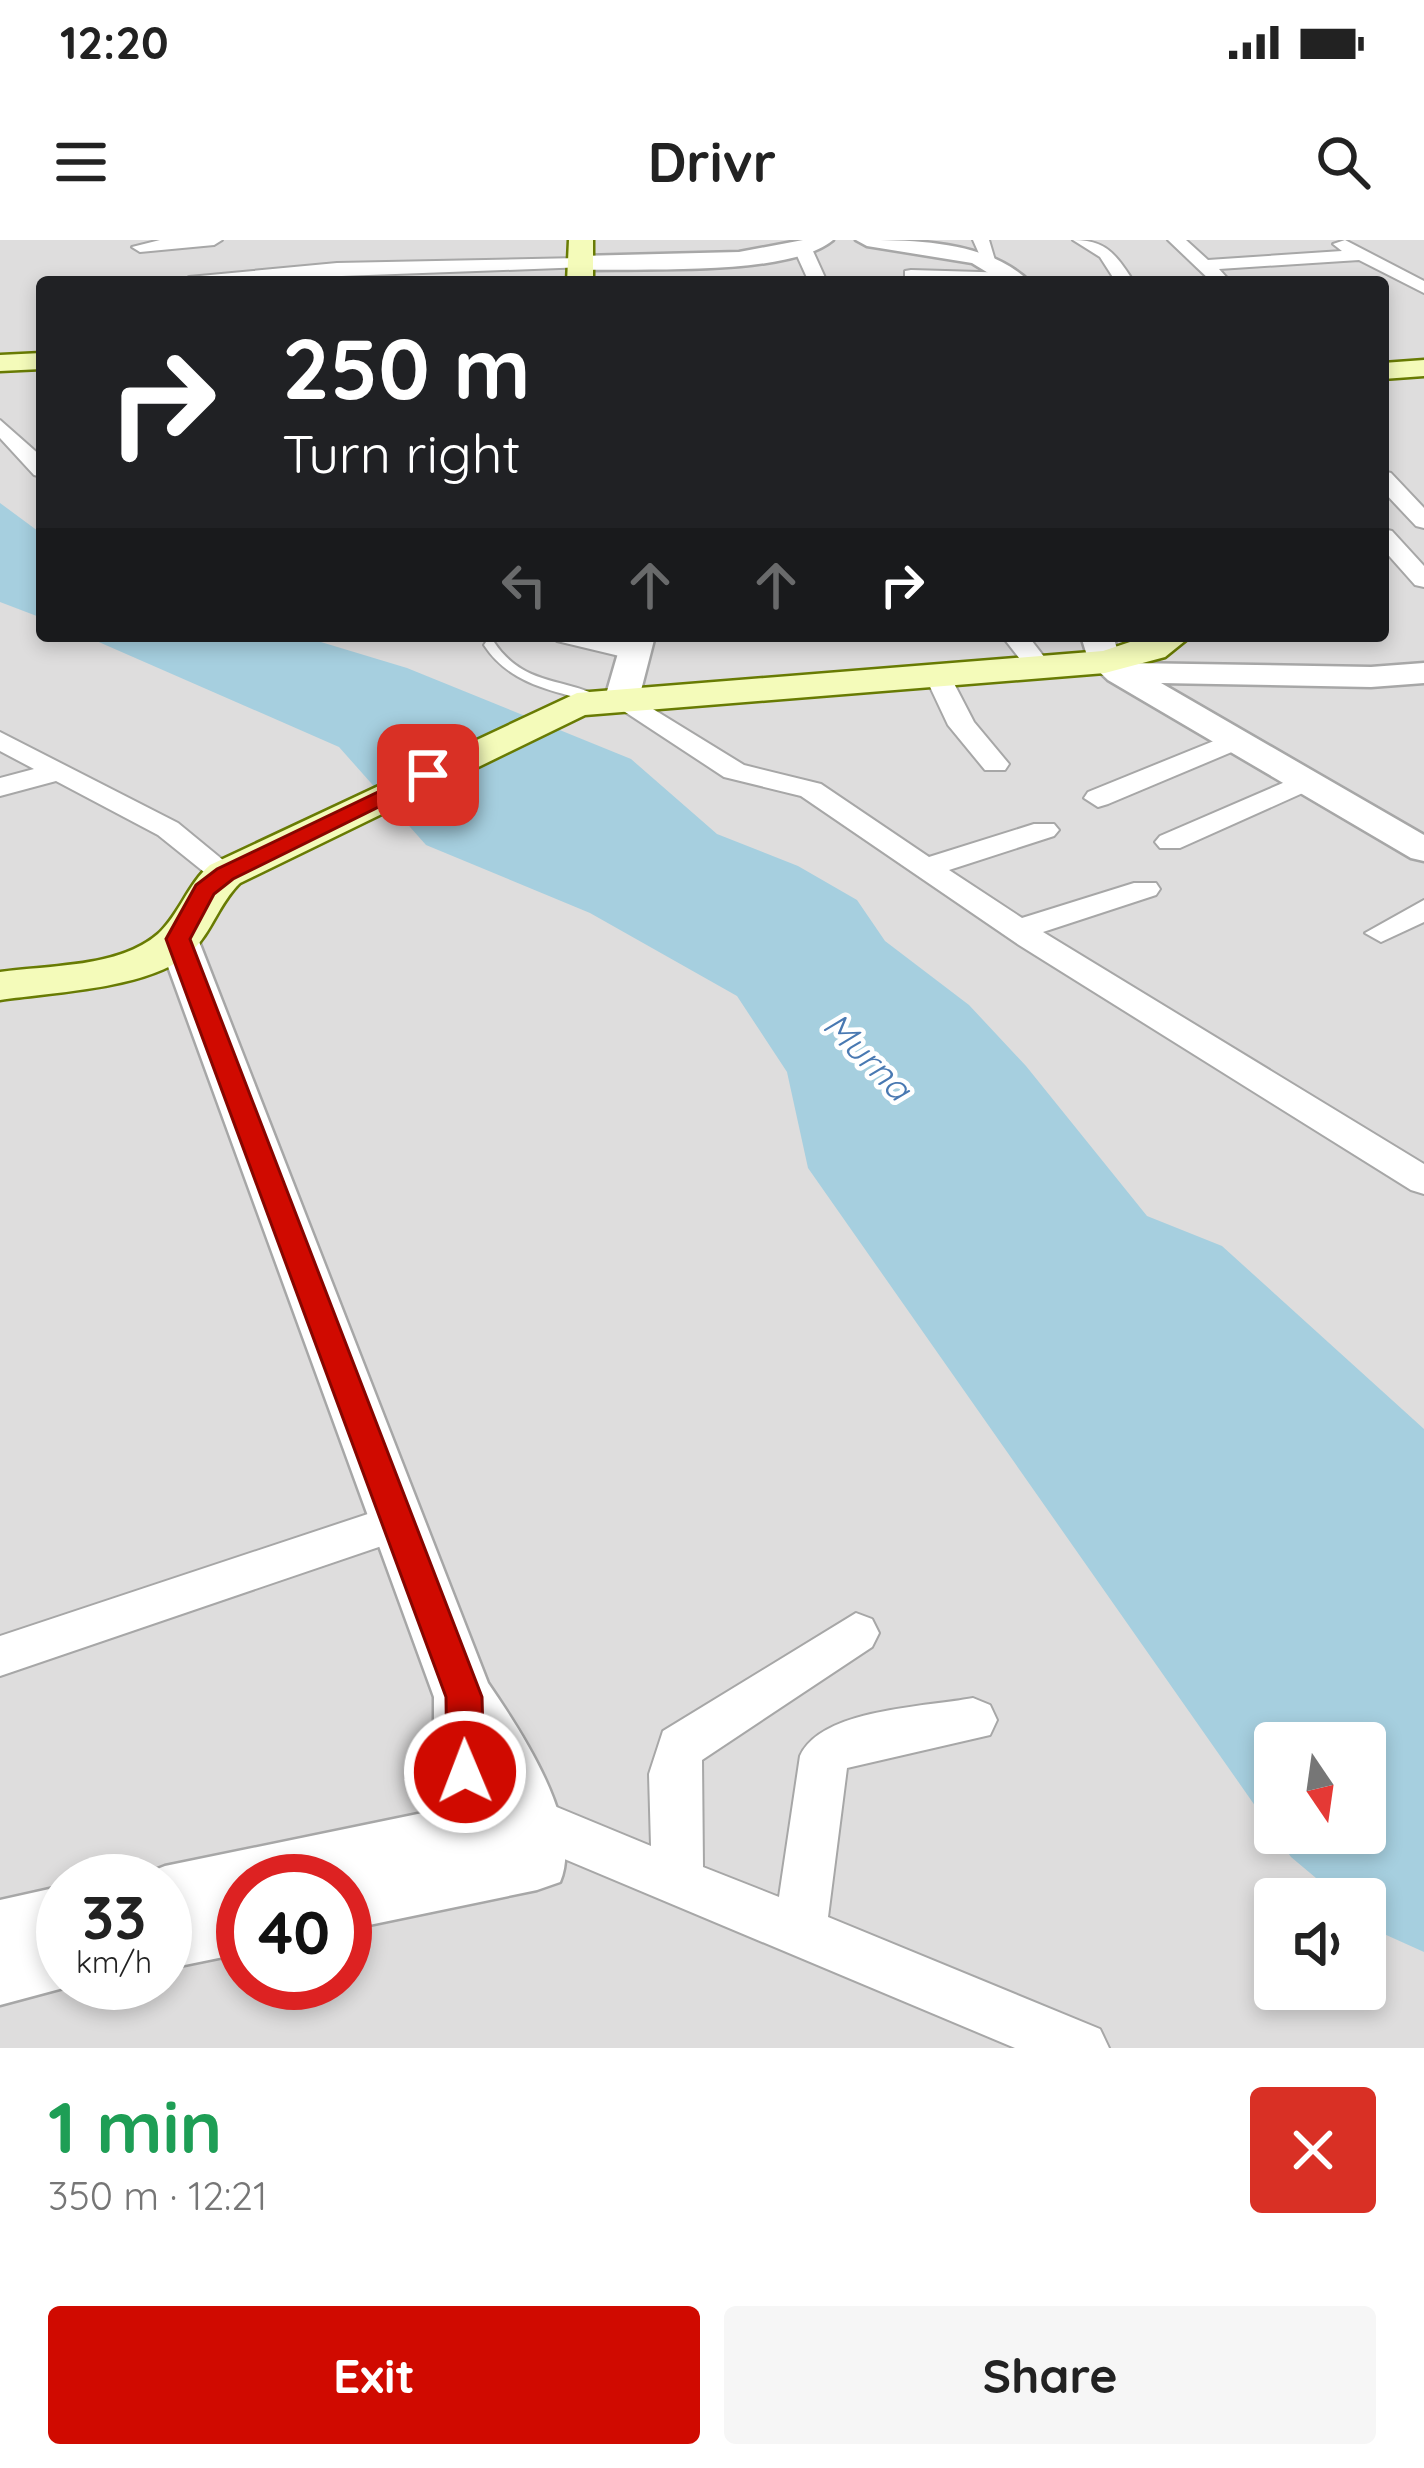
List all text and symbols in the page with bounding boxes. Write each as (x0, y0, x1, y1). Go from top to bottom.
text: 12:20 (60, 14, 169, 70)
text: Drivr (648, 128, 776, 196)
icon: menu (48, 129, 114, 195)
icon: search (1310, 129, 1376, 195)
text: 250 m (282, 315, 531, 420)
icon: right (84, 324, 240, 480)
text: Turn right (282, 419, 521, 487)
icon: left (491, 552, 557, 618)
icon: ahead (617, 552, 683, 618)
icon: ahead (743, 552, 809, 618)
icon: right (869, 552, 935, 618)
pin (377, 724, 479, 826)
icon: arrive (395, 742, 461, 808)
water label: Murna (815, 1002, 924, 1111)
position arrow (402, 1709, 528, 1835)
north arrow (1254, 1722, 1386, 1854)
map controls (1254, 1722, 1386, 2010)
speed limit sign: 40 (216, 1854, 372, 2010)
button: sound (1254, 1878, 1386, 2010)
text: 33 (82, 1879, 146, 1954)
text: km/h (76, 1943, 152, 1981)
text: 1 min (48, 2081, 222, 2171)
button: close (1250, 2087, 1376, 2213)
text: 350 m · 12:21 (48, 2171, 267, 2220)
button: Exit (48, 2306, 700, 2444)
button: Share (724, 2306, 1376, 2444)

